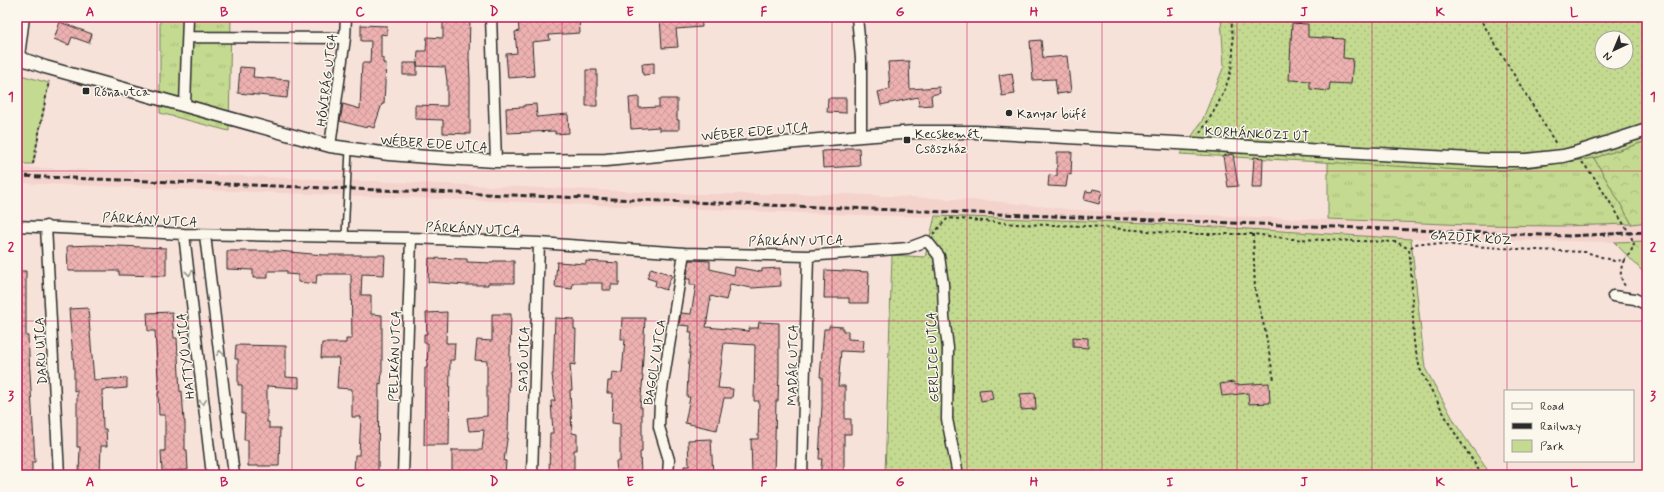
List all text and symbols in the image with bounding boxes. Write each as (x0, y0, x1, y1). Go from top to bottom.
text: A (86, 4, 94, 21)
text: B (220, 4, 229, 21)
text: C (355, 4, 365, 21)
text: D (490, 4, 499, 21)
text: E (626, 4, 634, 21)
text: F (761, 4, 768, 21)
text: G (896, 4, 905, 21)
text: H (1030, 4, 1039, 21)
text: I (1167, 4, 1174, 21)
text: J (1300, 4, 1308, 21)
text: K (1435, 4, 1445, 21)
text: L (1570, 4, 1579, 21)
north arrow (1594, 30, 1634, 70)
street label: HÓVIRÁG UTCA (312, 33, 342, 128)
text: N (1600, 49, 1615, 64)
place label: Róna utca (94, 84, 150, 101)
marker: Róna utca (81, 86, 91, 96)
text: 1 (8, 89, 14, 106)
text: 1 (1650, 89, 1656, 106)
place label: Kanyar büfé (1017, 106, 1086, 123)
marker: Kanyar büfé (1004, 108, 1014, 118)
street label: WÉBER EDE UTCA (701, 118, 810, 146)
street label: KORHÁNKÖZI ÚT (1204, 122, 1310, 146)
place label: Kecskemét, Csőszház (915, 126, 983, 158)
street label: WÉBER EDE UTCA (380, 131, 488, 157)
marker: Kecskemét, Csőszház (902, 135, 912, 145)
street label: PÁRKÁNY UTCA (102, 209, 198, 231)
street label: PÁRKÁNY UTCA (425, 218, 521, 240)
street label: GAZDIK KÖZ (1430, 227, 1512, 250)
street label: PÁRKÁNY UTCA (748, 231, 844, 251)
text: 2 (8, 239, 15, 256)
text: 2 (1650, 239, 1657, 256)
one-way arrow (184, 270, 193, 276)
street label: PELIKÁN UTCA (384, 310, 406, 402)
street label: GERLICE UTCA (923, 311, 944, 403)
street label: HATTYÚ UTCA (174, 312, 199, 400)
street label: DARU UTCA (31, 317, 52, 385)
street label: BAGOLY UTCA (640, 318, 671, 407)
street label: MADÁR UTCA (783, 324, 803, 406)
street label: SAJÓ UTCA (515, 326, 534, 392)
one-way arrow (215, 350, 224, 356)
text: 3 (8, 388, 14, 405)
text: 3 (1650, 388, 1656, 405)
legend (1504, 390, 1634, 462)
one-way arrow (199, 399, 208, 405)
text: Road (1540, 399, 1564, 415)
text: Railway (1540, 419, 1582, 435)
text: Park (1540, 439, 1564, 455)
text: A (86, 474, 94, 491)
text: B (220, 474, 229, 491)
text: C (355, 474, 365, 491)
text: D (490, 474, 499, 491)
text: E (626, 474, 634, 491)
text: F (761, 474, 768, 491)
text: G (896, 474, 905, 491)
text: H (1030, 474, 1039, 491)
text: I (1167, 474, 1174, 491)
text: J (1300, 474, 1308, 491)
text: K (1435, 474, 1445, 491)
text: L (1570, 474, 1579, 491)

